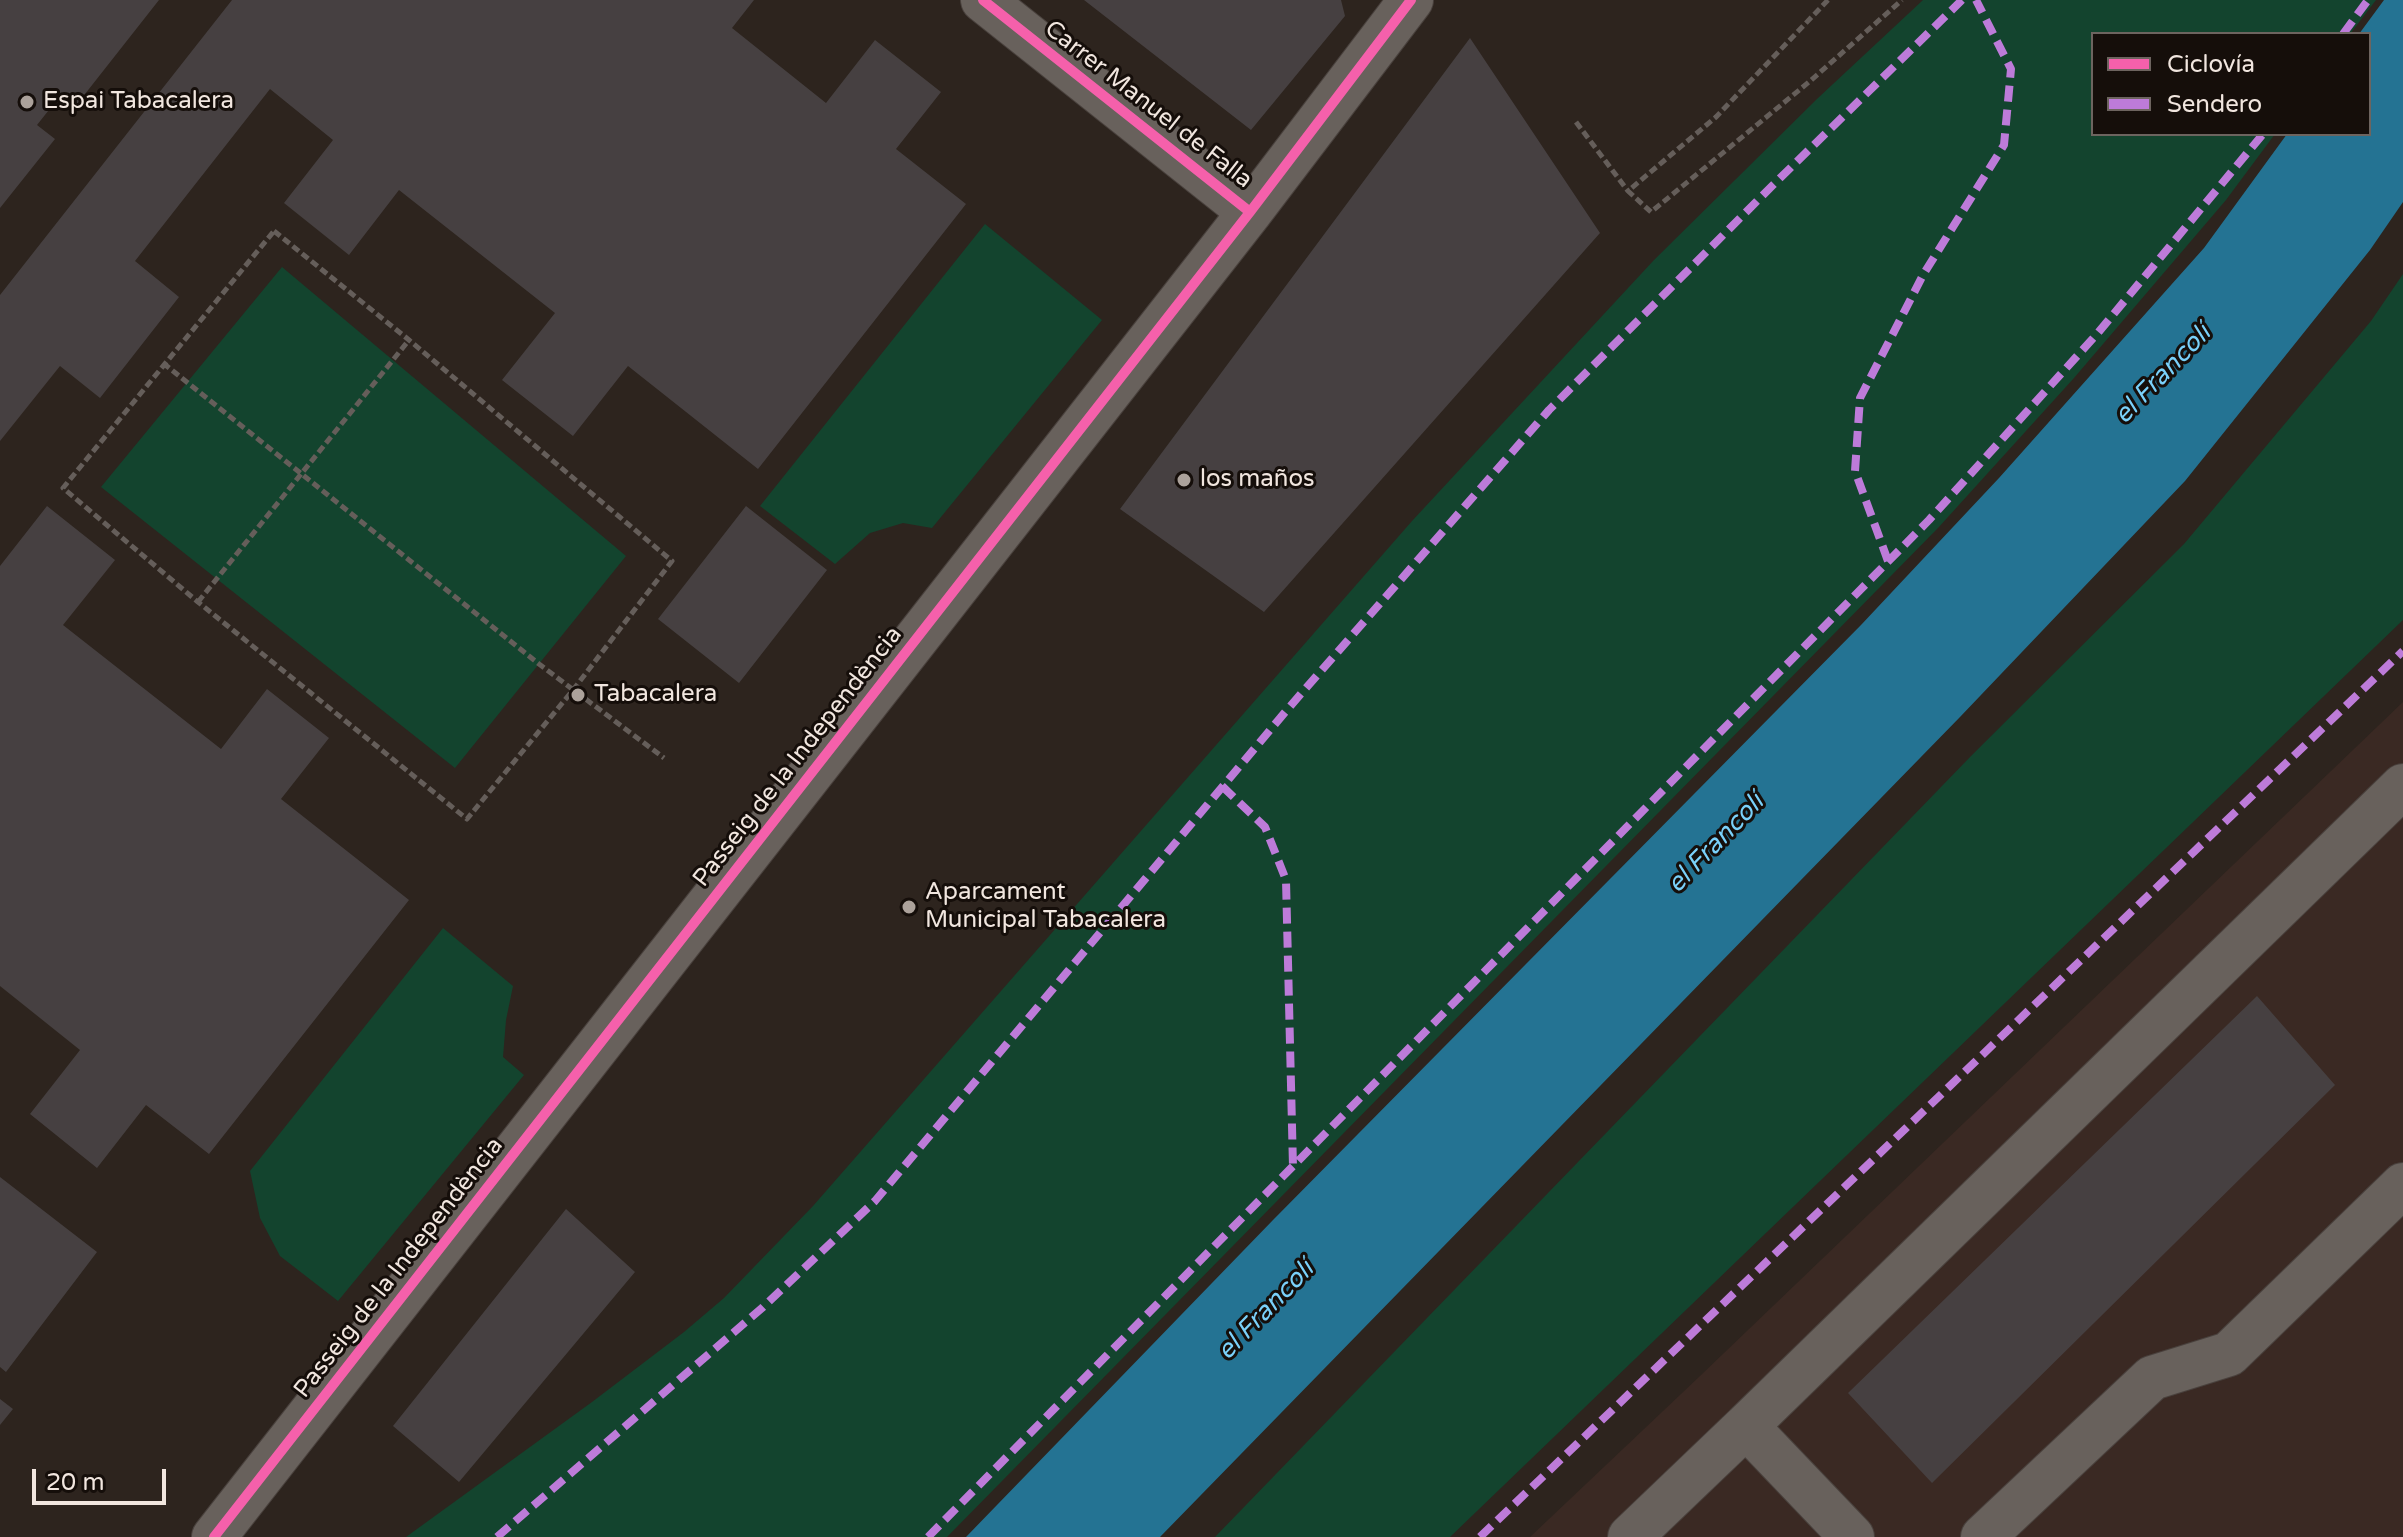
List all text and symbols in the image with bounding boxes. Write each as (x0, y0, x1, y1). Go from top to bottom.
street label: Carrer Manuel de Falla (1038, 15, 1258, 195)
legend (2091, 32, 2371, 136)
text: Ciclovía (2167, 50, 2255, 79)
place label: Espai Tabacalera (43, 88, 234, 116)
text: Sendero (2167, 90, 2262, 119)
marker: Espai Tabacalera (18, 93, 36, 111)
water label: el Francolí (2108, 319, 2218, 431)
place label: los maños (1200, 466, 1315, 494)
marker: los maños (1175, 471, 1193, 489)
street label: Passeig de la Independència (687, 621, 909, 893)
place label: Tabacalera (594, 681, 717, 709)
marker: Tabacalera (569, 686, 587, 704)
water label: el Francolí (1661, 788, 1771, 900)
place label: Aparcament Municipal Tabacalera (925, 879, 1166, 935)
marker: Aparcament Municipal Tabacalera (900, 898, 918, 916)
street label: Passeig de la Independència (288, 1132, 510, 1404)
water label: el Francolí (1211, 1255, 1321, 1367)
scale bar (36, 1453, 170, 1503)
text: 20 m (46, 1468, 104, 1497)

